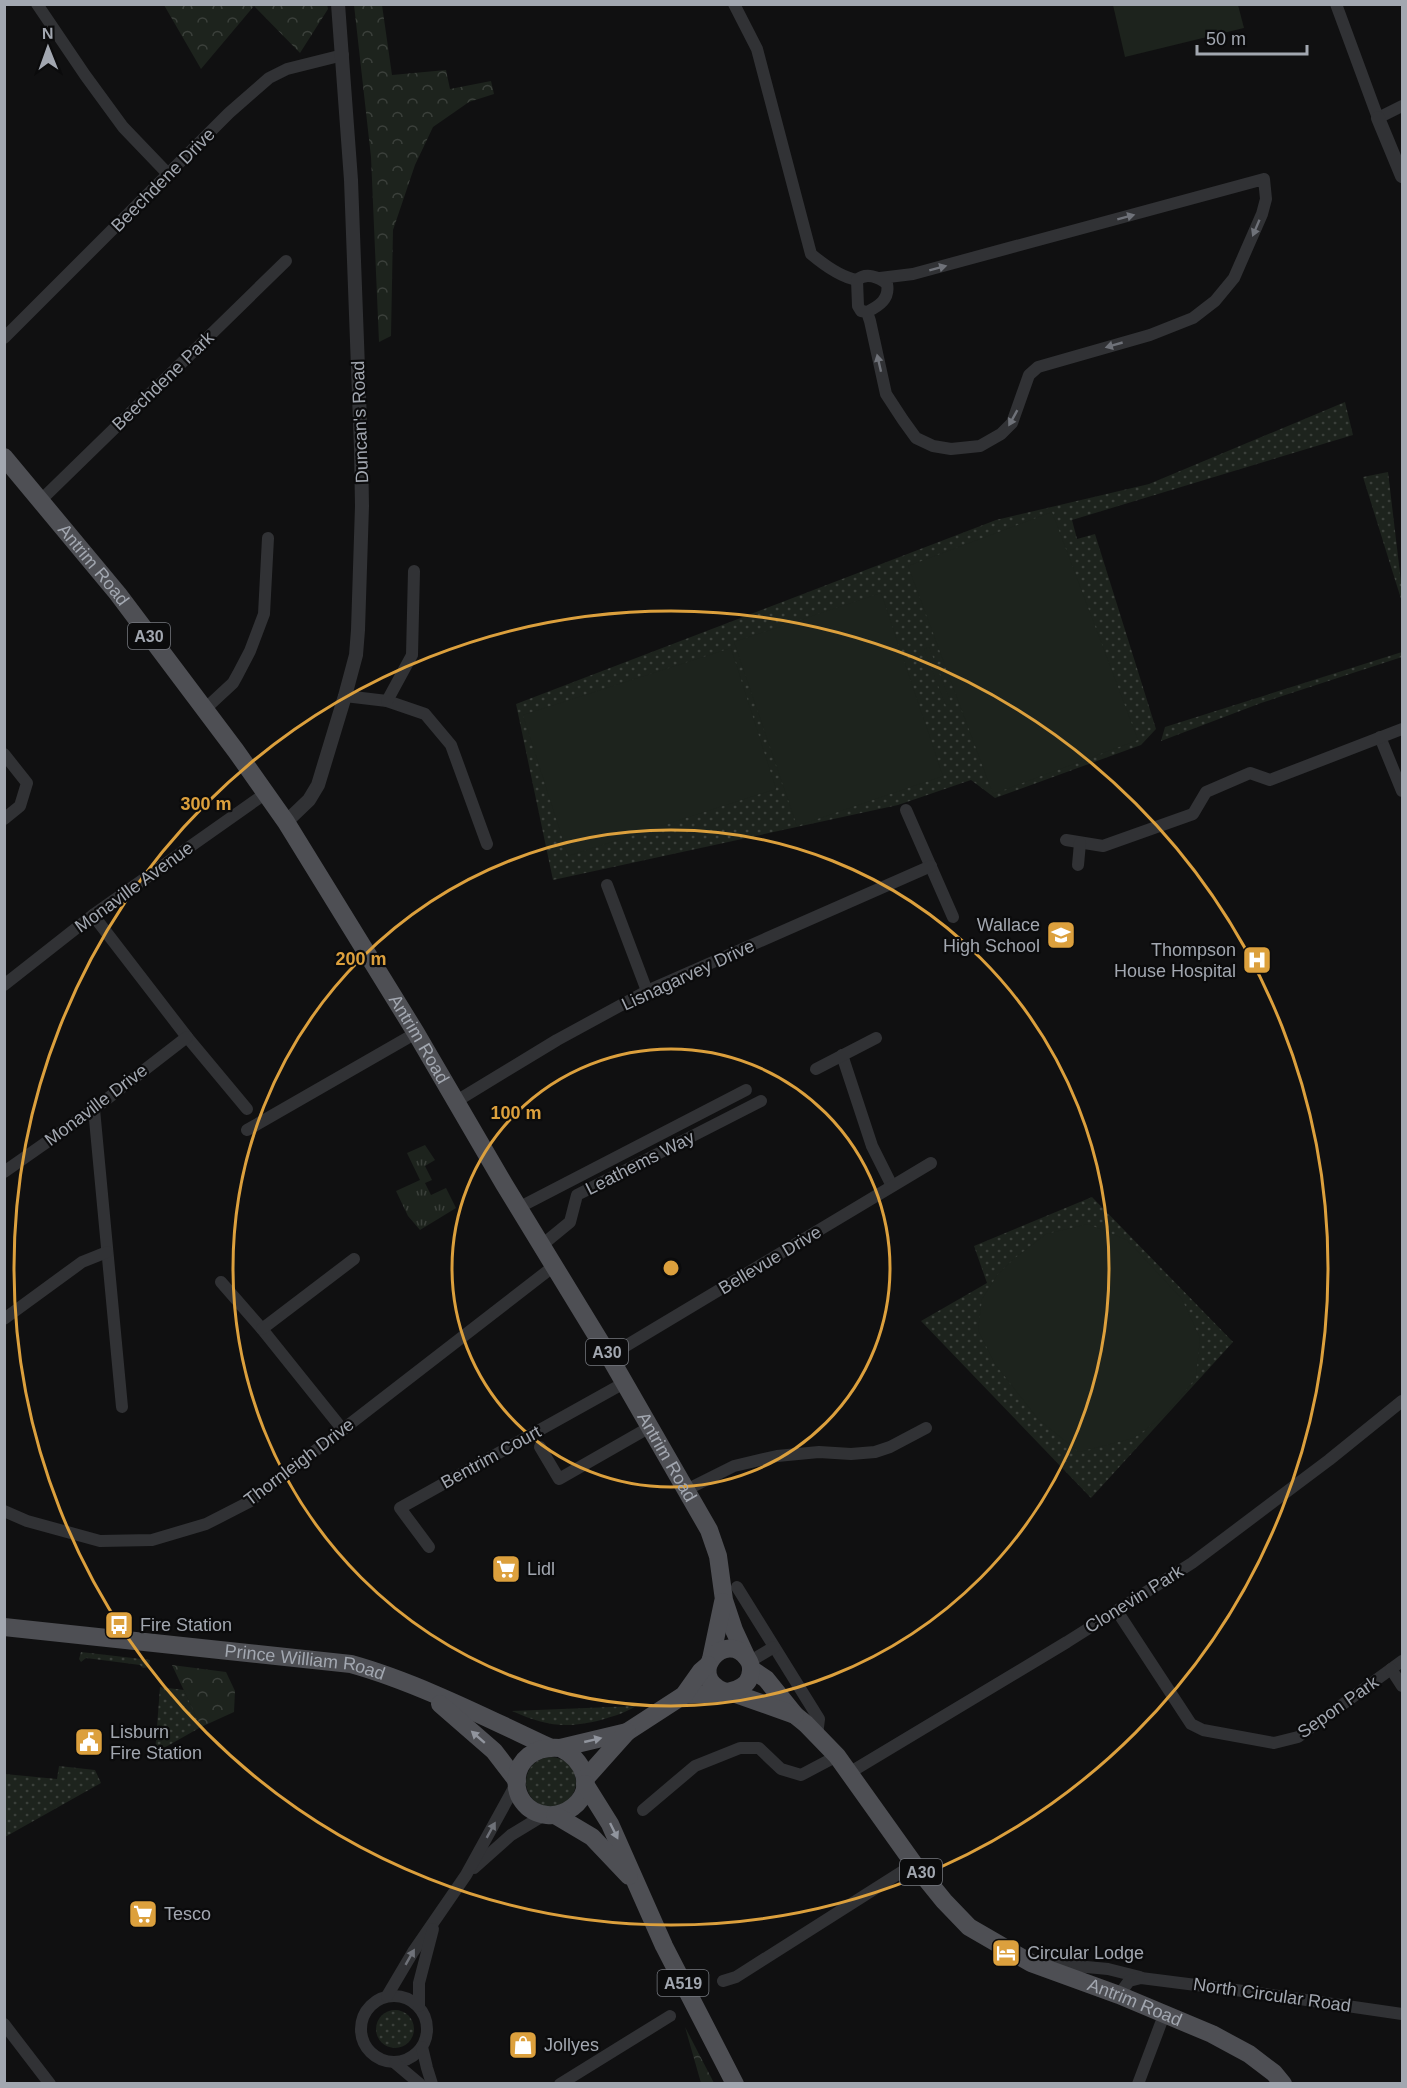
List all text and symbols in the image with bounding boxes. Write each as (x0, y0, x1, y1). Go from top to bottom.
north arrow (18, 18, 78, 78)
scale bar (1197, 18, 1306, 56)
text: N (42, 25, 54, 42)
text: 50 m (1206, 29, 1246, 49)
street label: Beechdene Drive (107, 124, 219, 236)
one-way arrow (1117, 212, 1135, 222)
one-way arrow (1251, 220, 1260, 237)
one-way arrow (928, 262, 947, 272)
street label: Beechdene Park (108, 327, 219, 434)
one-way arrow (1105, 341, 1123, 350)
one-way arrow (874, 354, 884, 373)
street label: Duncan's Road (348, 360, 372, 484)
one-way arrow (1008, 410, 1018, 427)
street label: Antrim Road (54, 520, 133, 609)
road number: A30 (128, 623, 170, 649)
text: 300 m (180, 794, 232, 814)
street label: Monaville Avenue (71, 838, 197, 936)
place label: Wallace High School (943, 915, 1040, 956)
school or university icon: Wallace High School (1045, 919, 1077, 951)
street label: Lisnagarvey Drive (618, 935, 758, 1015)
place label: Thompson House Hospital (1114, 940, 1236, 981)
hospital icon: Thompson House Hospital (1241, 944, 1273, 976)
text: 200 m (335, 949, 387, 969)
street label: Antrim Road (385, 991, 453, 1087)
street label: Monaville Drive (41, 1060, 151, 1150)
text: 100 m (490, 1103, 542, 1123)
street label: Leathems Way (582, 1127, 698, 1199)
street label: Bellevue Drive (715, 1222, 825, 1298)
centre of rings (661, 1258, 681, 1278)
road number: A30 (586, 1339, 628, 1365)
street label: Antrim Road (633, 1409, 701, 1505)
street label: Thornleigh Drive (240, 1414, 358, 1510)
street label: Bentrim Court (438, 1421, 544, 1493)
supermarket icon: Lidl (490, 1553, 522, 1585)
place label: Lidl (527, 1559, 555, 1579)
street label: Clonevin Park (1081, 1560, 1188, 1637)
bus stop icon: Fire Station (103, 1609, 135, 1641)
place label: Fire Station (140, 1615, 232, 1635)
street label: Prince William Road (224, 1641, 388, 1684)
street label: Sepon Park (1294, 1671, 1383, 1742)
place label: Lisburn Fire Station (110, 1722, 202, 1763)
public building icon: Lisburn Fire Station (73, 1726, 105, 1758)
one-way arrow (471, 1731, 486, 1744)
one-way arrow (584, 1735, 602, 1745)
one-way arrow (486, 1821, 496, 1838)
one-way arrow (608, 1822, 618, 1840)
road number: A30 (900, 1859, 942, 1885)
supermarket icon: Tesco (127, 1898, 159, 1930)
place label: Tesco (164, 1904, 211, 1924)
hotel icon: Circular Lodge (990, 1937, 1022, 1969)
place label: Circular Lodge (1027, 1943, 1144, 1963)
one-way arrow (405, 1948, 415, 1965)
road number: A519 (658, 1970, 708, 1996)
street label: Antrim Road (1085, 1974, 1185, 2030)
street label: North Circular Road (1192, 1974, 1352, 2016)
shop icon: Jollyes (507, 2029, 539, 2061)
place label: Jollyes (544, 2035, 599, 2055)

